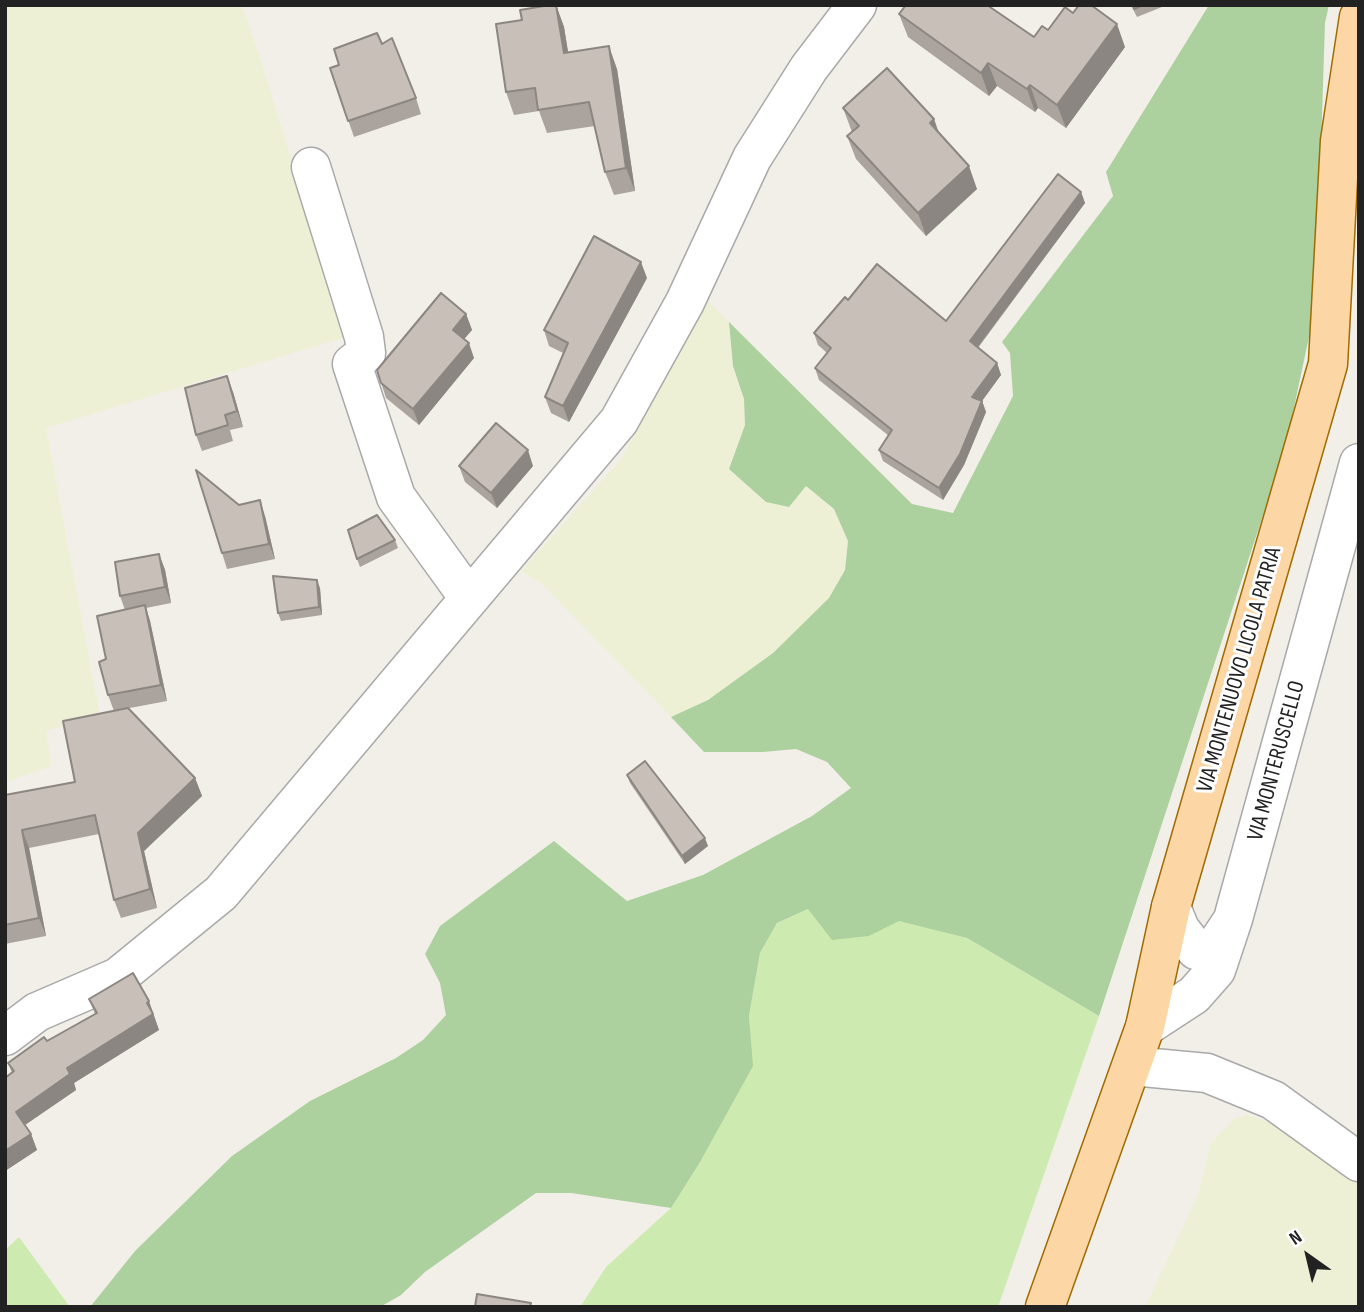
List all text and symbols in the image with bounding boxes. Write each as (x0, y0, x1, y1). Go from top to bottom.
street label: VIA MONTENUOVO LICOLA PATRIA (1192, 544, 1288, 796)
street label: VIA MONTERUSCELLO (1242, 678, 1312, 844)
north arrow (1273, 1221, 1343, 1291)
text: N (1285, 1226, 1307, 1251)

